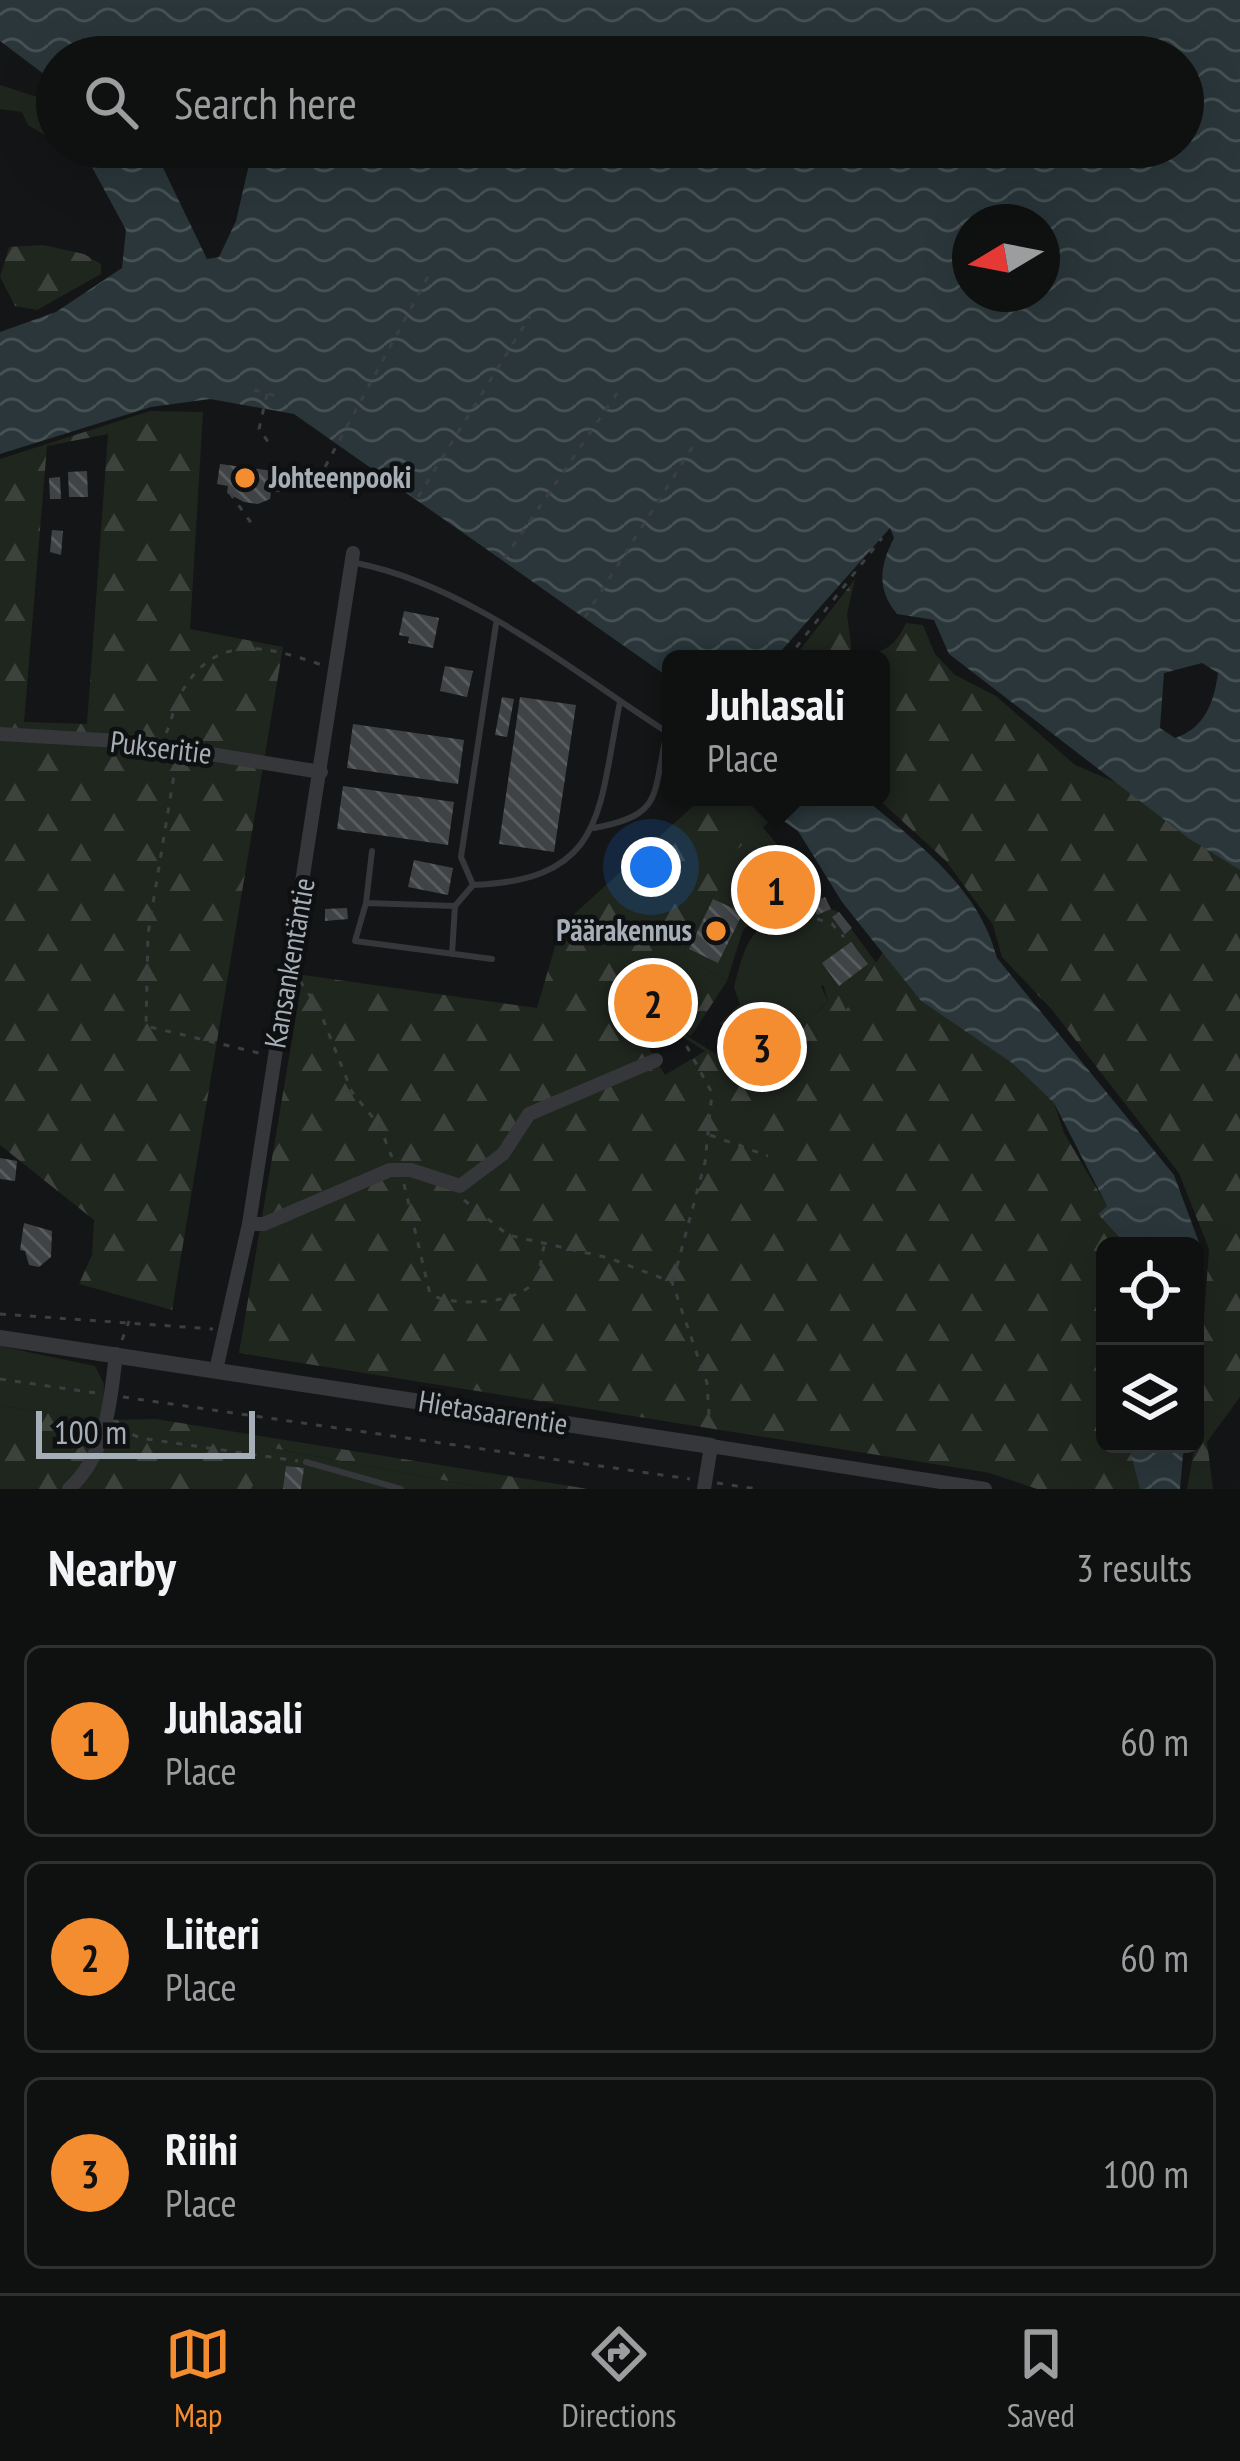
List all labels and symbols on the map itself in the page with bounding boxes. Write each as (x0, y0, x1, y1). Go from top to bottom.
north arrow (952, 204, 1060, 312)
place label: Johteenpooki (268, 457, 412, 496)
marker: Johteenpooki (232, 465, 258, 491)
street label: Pukseritie (108, 721, 214, 772)
your location (621, 837, 681, 897)
pin: 1 (737, 845, 815, 935)
street label: Kansankentäntie (254, 875, 323, 1051)
place label: Päärakennus (556, 910, 692, 949)
marker: Päärakennus (703, 918, 729, 944)
pin: 2 (614, 958, 692, 1048)
pin: 3 (723, 1002, 801, 1092)
street label: Hietasaarentie (416, 1381, 571, 1443)
scale bar (36, 1405, 255, 1458)

